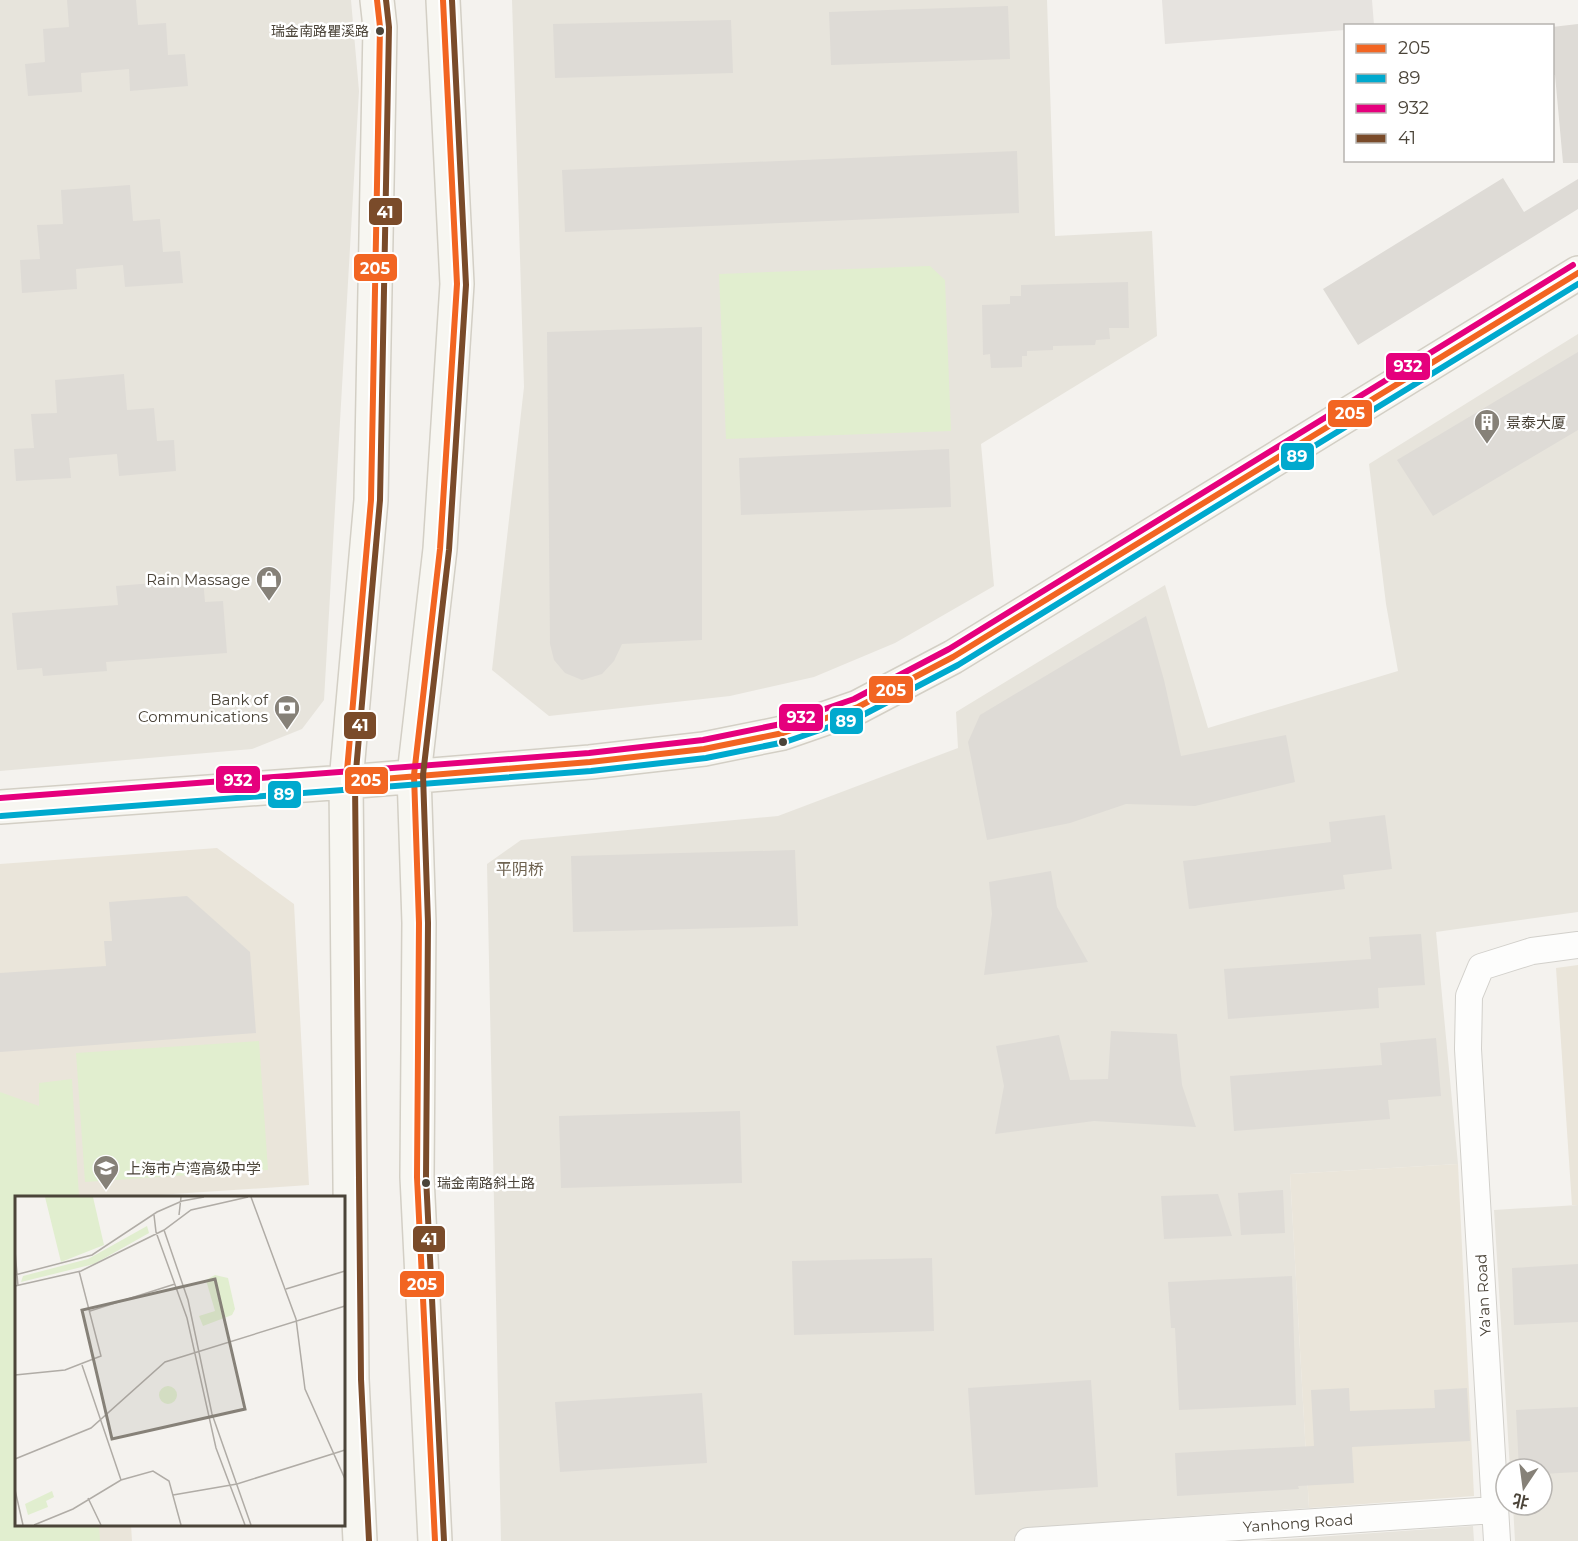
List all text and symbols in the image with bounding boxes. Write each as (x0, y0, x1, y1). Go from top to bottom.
place label: 瑞金南路瞿溪路 (271, 22, 369, 40)
legend (1344, 24, 1554, 162)
marker: 瑞金南路瞿溪路 (374, 25, 386, 37)
text: 205 (1398, 37, 1430, 59)
text: 89 (1398, 67, 1420, 89)
text: 932 (1398, 97, 1429, 119)
text: 41 (1398, 127, 1416, 149)
line badge: 41 (368, 197, 403, 226)
text: 41 (377, 203, 393, 222)
line badge: 205 (353, 253, 398, 282)
text: 205 (360, 259, 390, 278)
line badge: 932 (1385, 352, 1431, 381)
text: 932 (1394, 357, 1422, 376)
line badge: 205 (1327, 399, 1373, 428)
text: 205 (1335, 404, 1365, 423)
building icon: 景泰大厦 (1472, 407, 1502, 445)
place label: 景泰大厦 (1506, 413, 1566, 432)
line badge: 89 (1280, 442, 1315, 471)
text: 89 (1287, 447, 1307, 466)
shop icon: Rain Massage (254, 564, 284, 602)
place label: Rain Massage (146, 570, 250, 589)
line badge: 205 (868, 675, 914, 704)
text: 205 (876, 681, 906, 700)
place label: Bank of Communications (138, 690, 269, 726)
bank icon: Bank of Communications (272, 693, 302, 731)
line badge: 932 (778, 703, 824, 732)
line badge: 89 (829, 707, 864, 735)
text: 932 (787, 708, 815, 727)
line badge: 41 (343, 711, 377, 740)
text: 89 (836, 712, 856, 731)
text: 41 (352, 716, 368, 735)
unlabelled marker (777, 736, 789, 748)
line badge: 932 (215, 765, 261, 794)
line badge: 205 (344, 766, 389, 795)
text: 932 (224, 771, 252, 790)
text: 205 (351, 771, 381, 790)
line badge: 89 (267, 780, 302, 809)
text: 89 (274, 785, 294, 804)
district label: 平阴桥 (496, 860, 544, 879)
school or university icon: 上海市卢湾高级中学 (91, 1153, 121, 1191)
place label: 上海市卢湾高级中学 (126, 1159, 261, 1178)
place label: 瑞金南路斜土路 (437, 1174, 535, 1192)
marker: 瑞金南路斜土路 (420, 1177, 432, 1189)
inset map (15, 1196, 345, 1526)
line badge: 41 (412, 1225, 446, 1253)
text: 41 (421, 1230, 437, 1249)
street label: Ya'an Road (1471, 1253, 1495, 1337)
line badge: 205 (399, 1270, 445, 1298)
text: 205 (407, 1275, 437, 1294)
north arrow (1494, 1457, 1554, 1517)
text: 北 (1511, 1490, 1531, 1512)
street label: Yanhong Road (1242, 1510, 1354, 1536)

